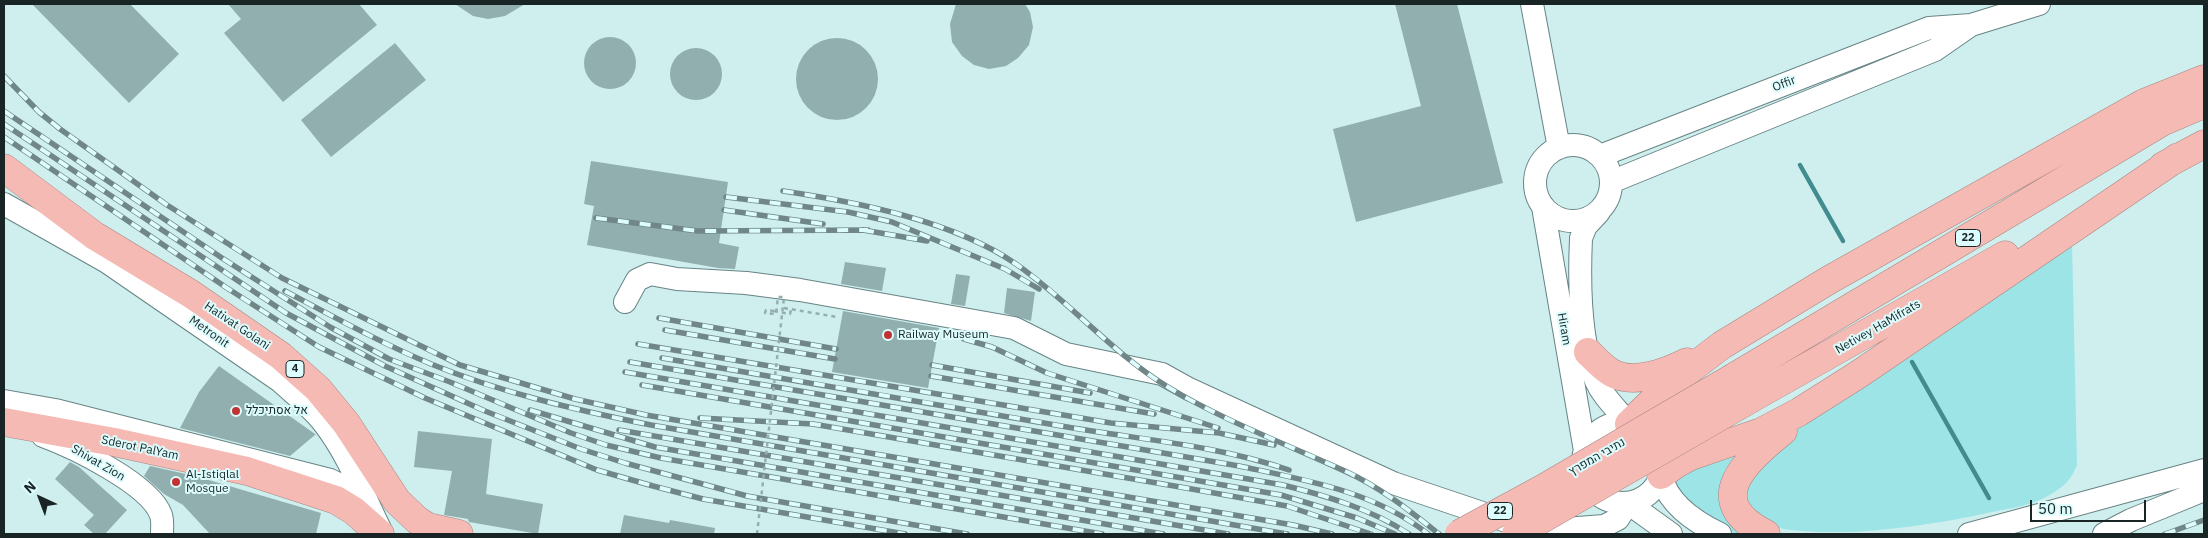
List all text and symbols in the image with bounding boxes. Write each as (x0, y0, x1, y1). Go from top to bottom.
street label: Offir (1770, 73, 1798, 95)
road number: 22 (1956, 230, 1980, 247)
street label: Netivey HaMifrats (1833, 297, 1923, 357)
street label: Hativat Golani (202, 299, 272, 353)
street label: Hiram (1554, 312, 1574, 346)
street label: Metronit (186, 313, 232, 351)
place label: Railway Museum (898, 328, 989, 342)
marker: Railway Museum (882, 329, 894, 341)
road number: 4 (286, 360, 304, 378)
place label: אל אסתיכלל (246, 404, 308, 418)
marker: אל אסתיכלל (230, 405, 242, 417)
street label: Sderot PalYam (100, 433, 180, 463)
street label: נתיבי המפרץ (1566, 435, 1628, 479)
street label: Shivat Zion (69, 442, 127, 484)
place label: Al-Istiqlal Mosque (186, 468, 239, 496)
north arrow (15, 473, 65, 523)
marker: Al-Istiqlal Mosque (170, 476, 182, 488)
text: N (20, 477, 40, 497)
scale bar (2033, 490, 2149, 522)
text: 50 m (2038, 499, 2073, 518)
road number: 22 (1488, 502, 1512, 520)

